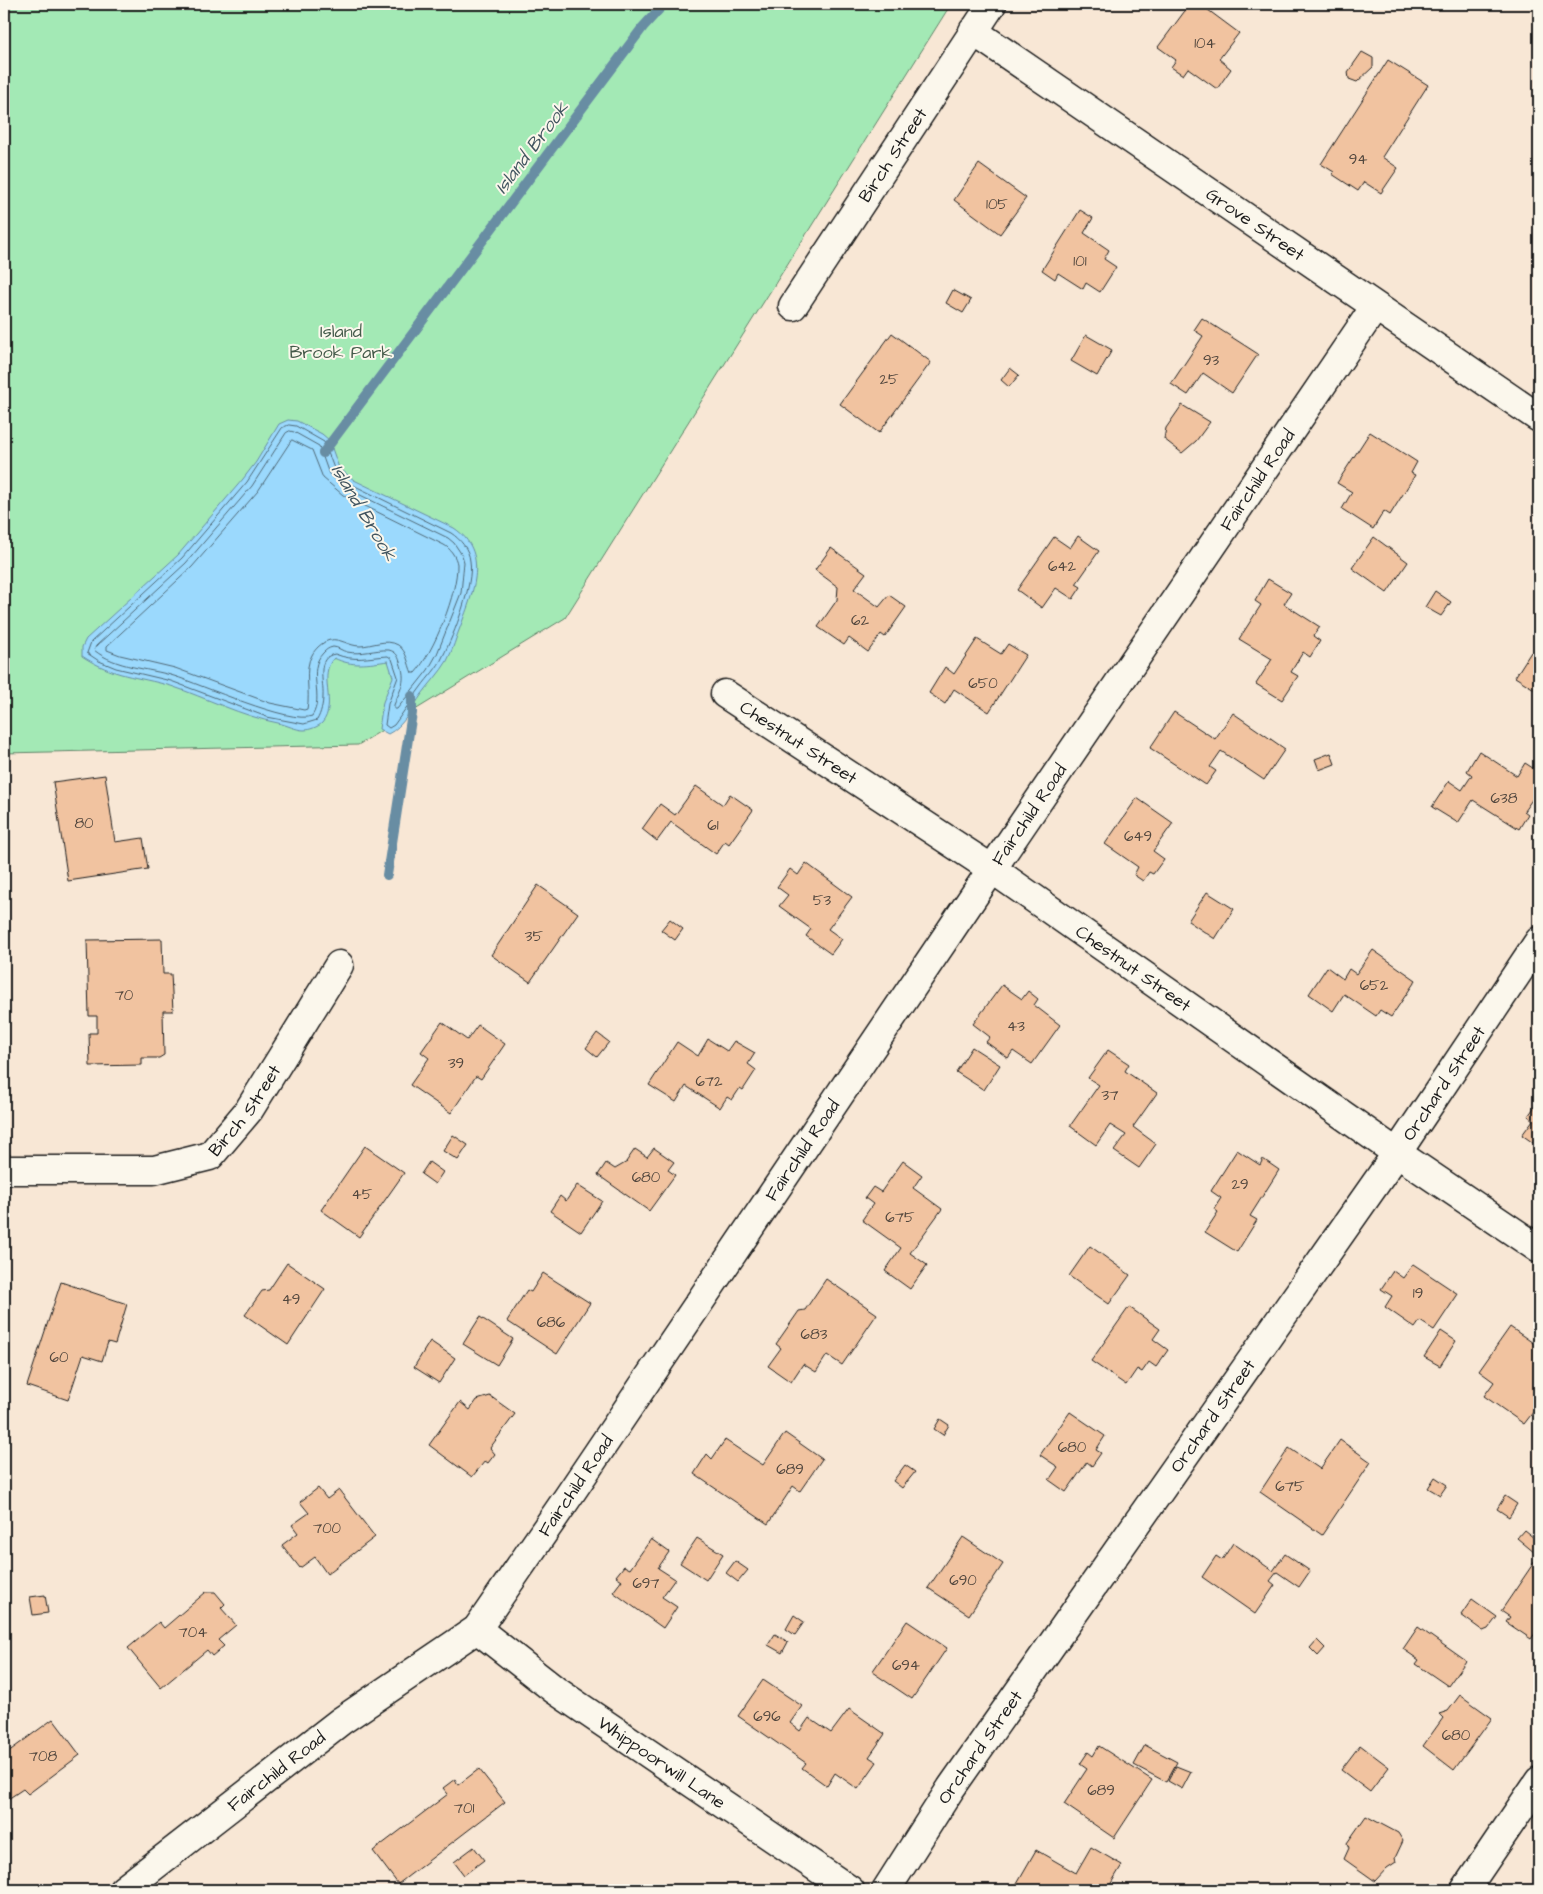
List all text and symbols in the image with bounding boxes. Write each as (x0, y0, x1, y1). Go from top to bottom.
house number: 104 (1194, 33, 1216, 54)
water label: Island Brook (489, 96, 576, 200)
street label: Birch Street (853, 102, 934, 207)
house number: 94 (1349, 149, 1367, 170)
street label: Grove Street (1201, 182, 1310, 267)
house number: 105 (986, 194, 1008, 215)
house number: 101 (1073, 251, 1087, 272)
park label: Island Brook Park (290, 319, 392, 365)
house number: 93 (1203, 350, 1219, 371)
house number: 25 (879, 369, 899, 390)
street label: Fairchild Road (1214, 424, 1301, 536)
water label: Island Brook (324, 459, 404, 567)
house number: 642 (1048, 556, 1077, 577)
house number: 62 (851, 610, 869, 631)
house number: 650 (968, 673, 998, 694)
street label: Chestnut Street (735, 695, 863, 791)
street label: Fairchild Road (986, 759, 1073, 871)
house number: 638 (1491, 788, 1518, 809)
house number: 80 (74, 813, 94, 834)
house number: 61 (707, 815, 719, 836)
house number: 649 (1124, 826, 1152, 847)
house number: 53 (813, 890, 831, 911)
street label: Chestnut Street (1070, 919, 1197, 1018)
house number: 35 (525, 926, 543, 947)
house number: 652 (1360, 975, 1389, 996)
house number: 70 (115, 985, 134, 1006)
house number: 43 (1007, 1016, 1025, 1037)
street label: Orchard Street (1397, 1020, 1492, 1146)
house number: 39 (448, 1053, 464, 1074)
street label: Birch Street (203, 1060, 287, 1162)
house number: 672 (695, 1071, 723, 1092)
house number: 37 (1102, 1085, 1118, 1106)
street label: Fairchild Road (759, 1094, 846, 1206)
house number: 680 (632, 1167, 661, 1188)
house number: 29 (1231, 1174, 1249, 1195)
house number: 45 (352, 1184, 373, 1205)
house number: 675 (885, 1207, 915, 1228)
house number: 19 (1413, 1283, 1423, 1304)
house number: 49 (282, 1289, 300, 1310)
house number: 686 (537, 1312, 566, 1333)
house number: 683 (801, 1324, 828, 1345)
house number: 60 (50, 1347, 69, 1368)
street label: Orchard Street (1164, 1354, 1262, 1478)
street label: Fairchild Road (532, 1430, 619, 1542)
house number: 680 (1058, 1437, 1087, 1458)
house number: 689 (776, 1459, 804, 1480)
house number: 675 (1275, 1476, 1305, 1497)
house number: 700 (313, 1518, 342, 1539)
house number: 690 (949, 1570, 977, 1591)
house number: 697 (632, 1573, 660, 1594)
house number: 704 (179, 1622, 207, 1643)
house number: 694 (892, 1655, 920, 1676)
street label: Orchard Street (932, 1685, 1029, 1809)
house number: 696 (753, 1706, 781, 1727)
street label: Whippoorwill Lane (593, 1711, 731, 1815)
street label: Fairchild Road (222, 1725, 331, 1818)
house number: 680 (1442, 1725, 1471, 1746)
house number: 708 (29, 1746, 57, 1767)
house number: 689 (1087, 1780, 1115, 1801)
house number: 701 (454, 1798, 474, 1819)

